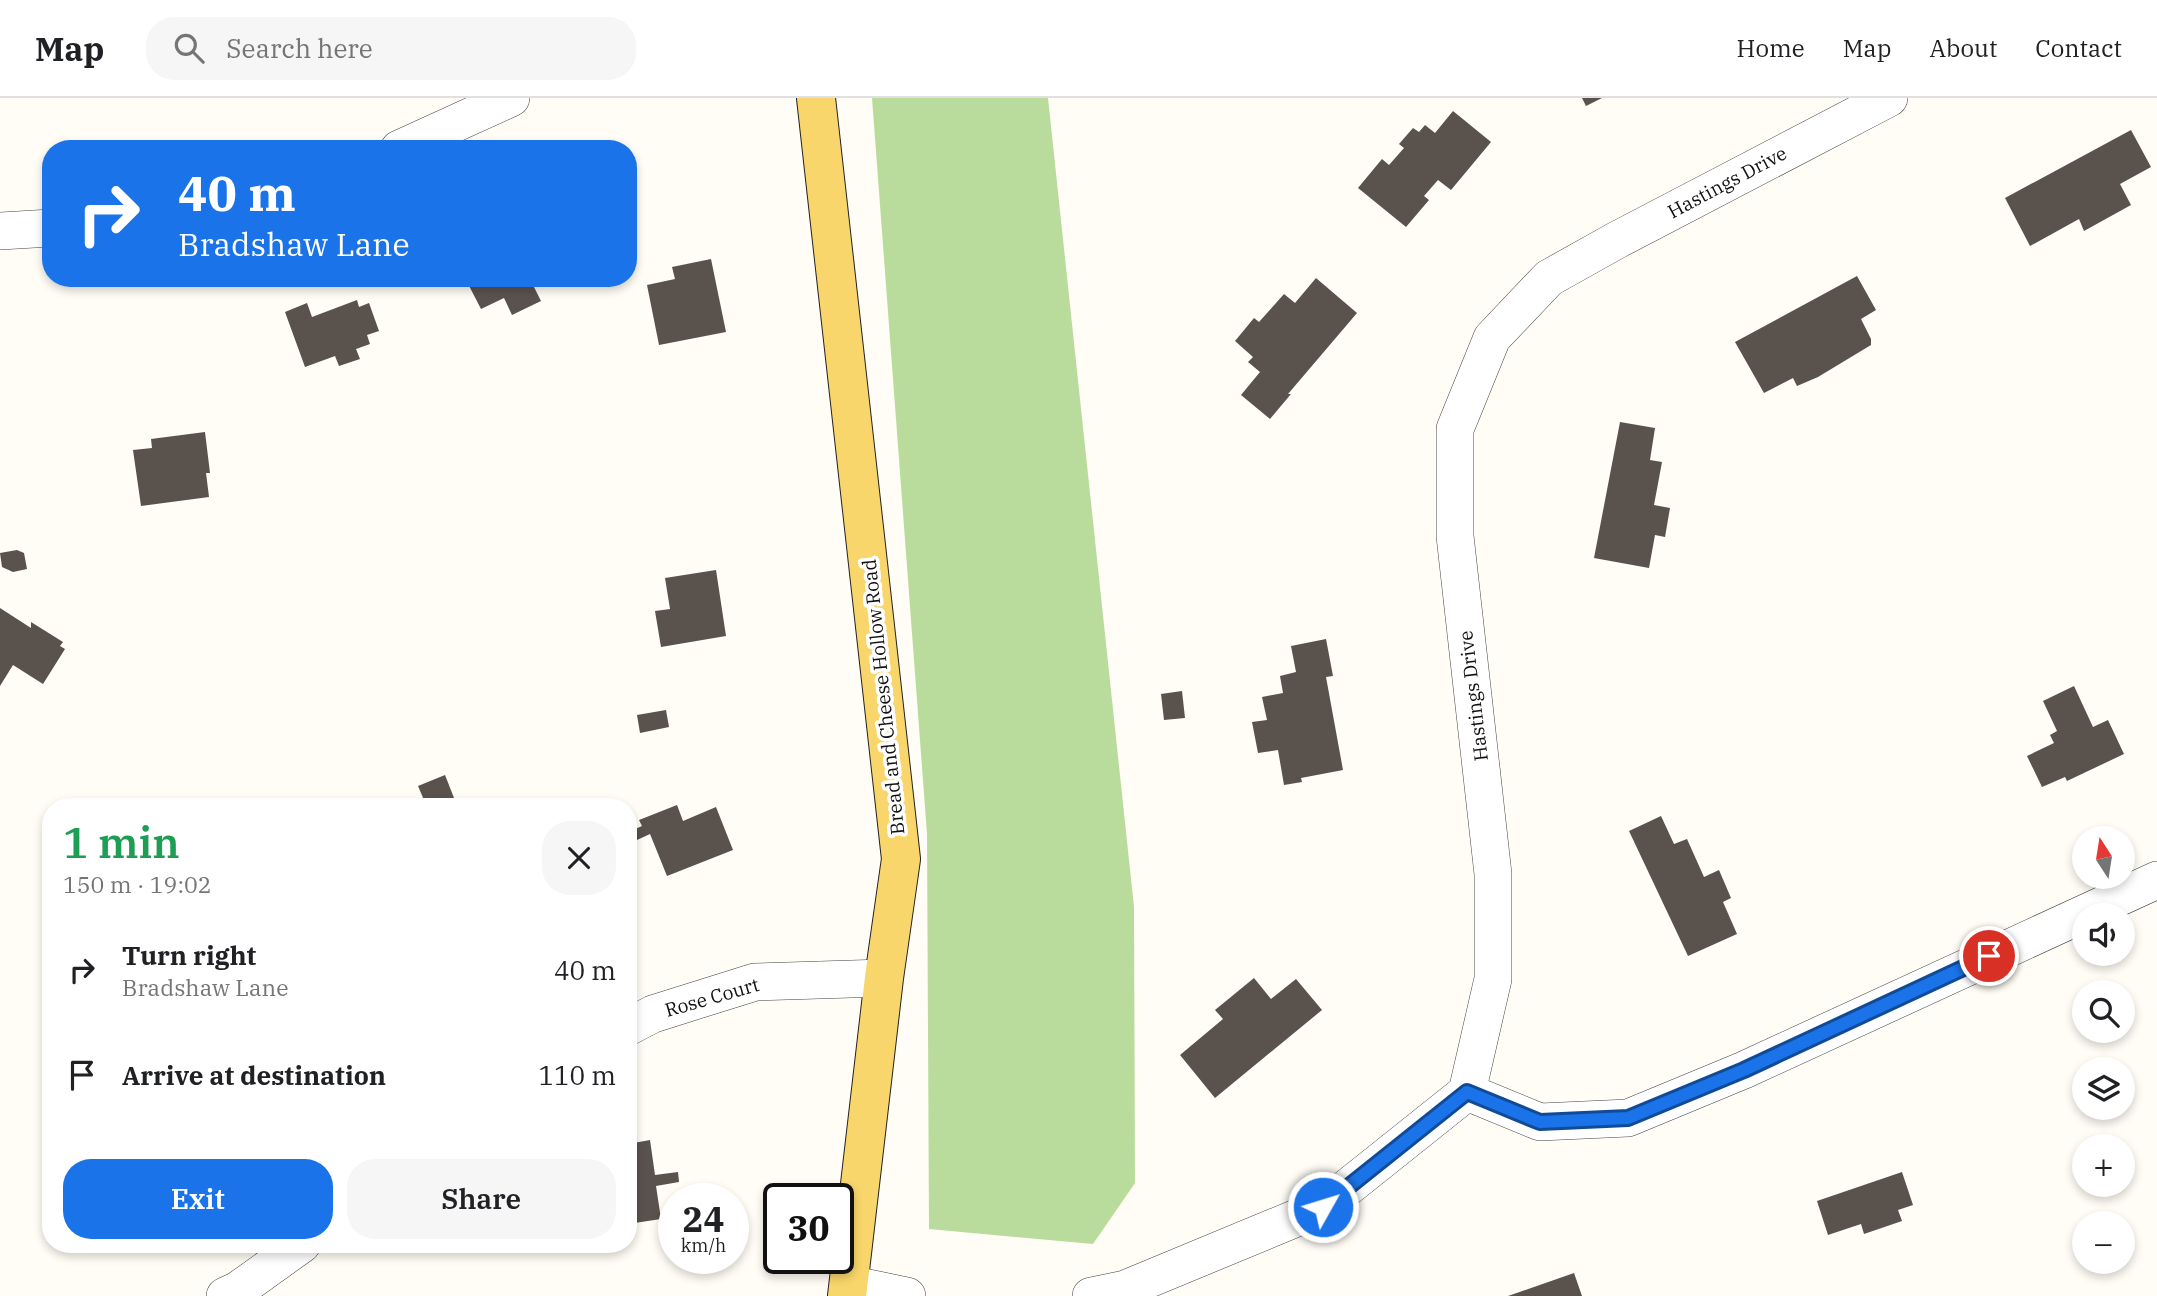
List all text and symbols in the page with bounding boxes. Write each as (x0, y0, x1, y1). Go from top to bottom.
search box (146, 17, 636, 80)
text: Map (35, 27, 104, 70)
icon: search (170, 29, 208, 67)
text: Search here (226, 31, 373, 65)
text: Home (1737, 32, 1805, 64)
text: Map (1843, 32, 1891, 64)
text: About (1929, 32, 1997, 64)
text: Contact (2035, 32, 2122, 64)
street label: Hastings Drive (1663, 141, 1791, 223)
text: 40 m (178, 161, 296, 224)
icon: right (63, 168, 154, 259)
text: Bradshaw Lane (178, 223, 410, 265)
street label: Bread and Cheese Hollow Road (857, 558, 909, 836)
street label: Hastings Drive (1453, 629, 1493, 763)
text: 1 min (63, 815, 180, 870)
button: close (542, 821, 616, 895)
north arrow (2072, 826, 2135, 889)
map controls (2072, 826, 2135, 1274)
text: 150 m · 19:02 (63, 869, 212, 899)
button: sound (2072, 903, 2135, 966)
pin (1959, 926, 2019, 986)
icon: arrive (1970, 937, 2008, 975)
text: Turn right (122, 938, 256, 972)
icon: right (63, 951, 101, 989)
text: 40 m (554, 953, 616, 987)
text: Bradshaw Lane (122, 972, 289, 1002)
street label: Rose Court (662, 972, 762, 1022)
button: search (2072, 980, 2135, 1043)
icon: arrive (63, 1056, 101, 1094)
button: layers (2072, 1057, 2135, 1120)
text: Arrive at destination (122, 1058, 386, 1092)
text: 110 m (538, 1058, 616, 1092)
button: + (2072, 1134, 2135, 1197)
button: Exit (63, 1159, 333, 1239)
button: Share (347, 1159, 616, 1239)
position arrow (1286, 1170, 1360, 1244)
speed limit sign: 30 (763, 1183, 854, 1274)
text: 24 (682, 1196, 725, 1242)
button: − (2072, 1211, 2135, 1274)
text: km/h (681, 1234, 726, 1257)

